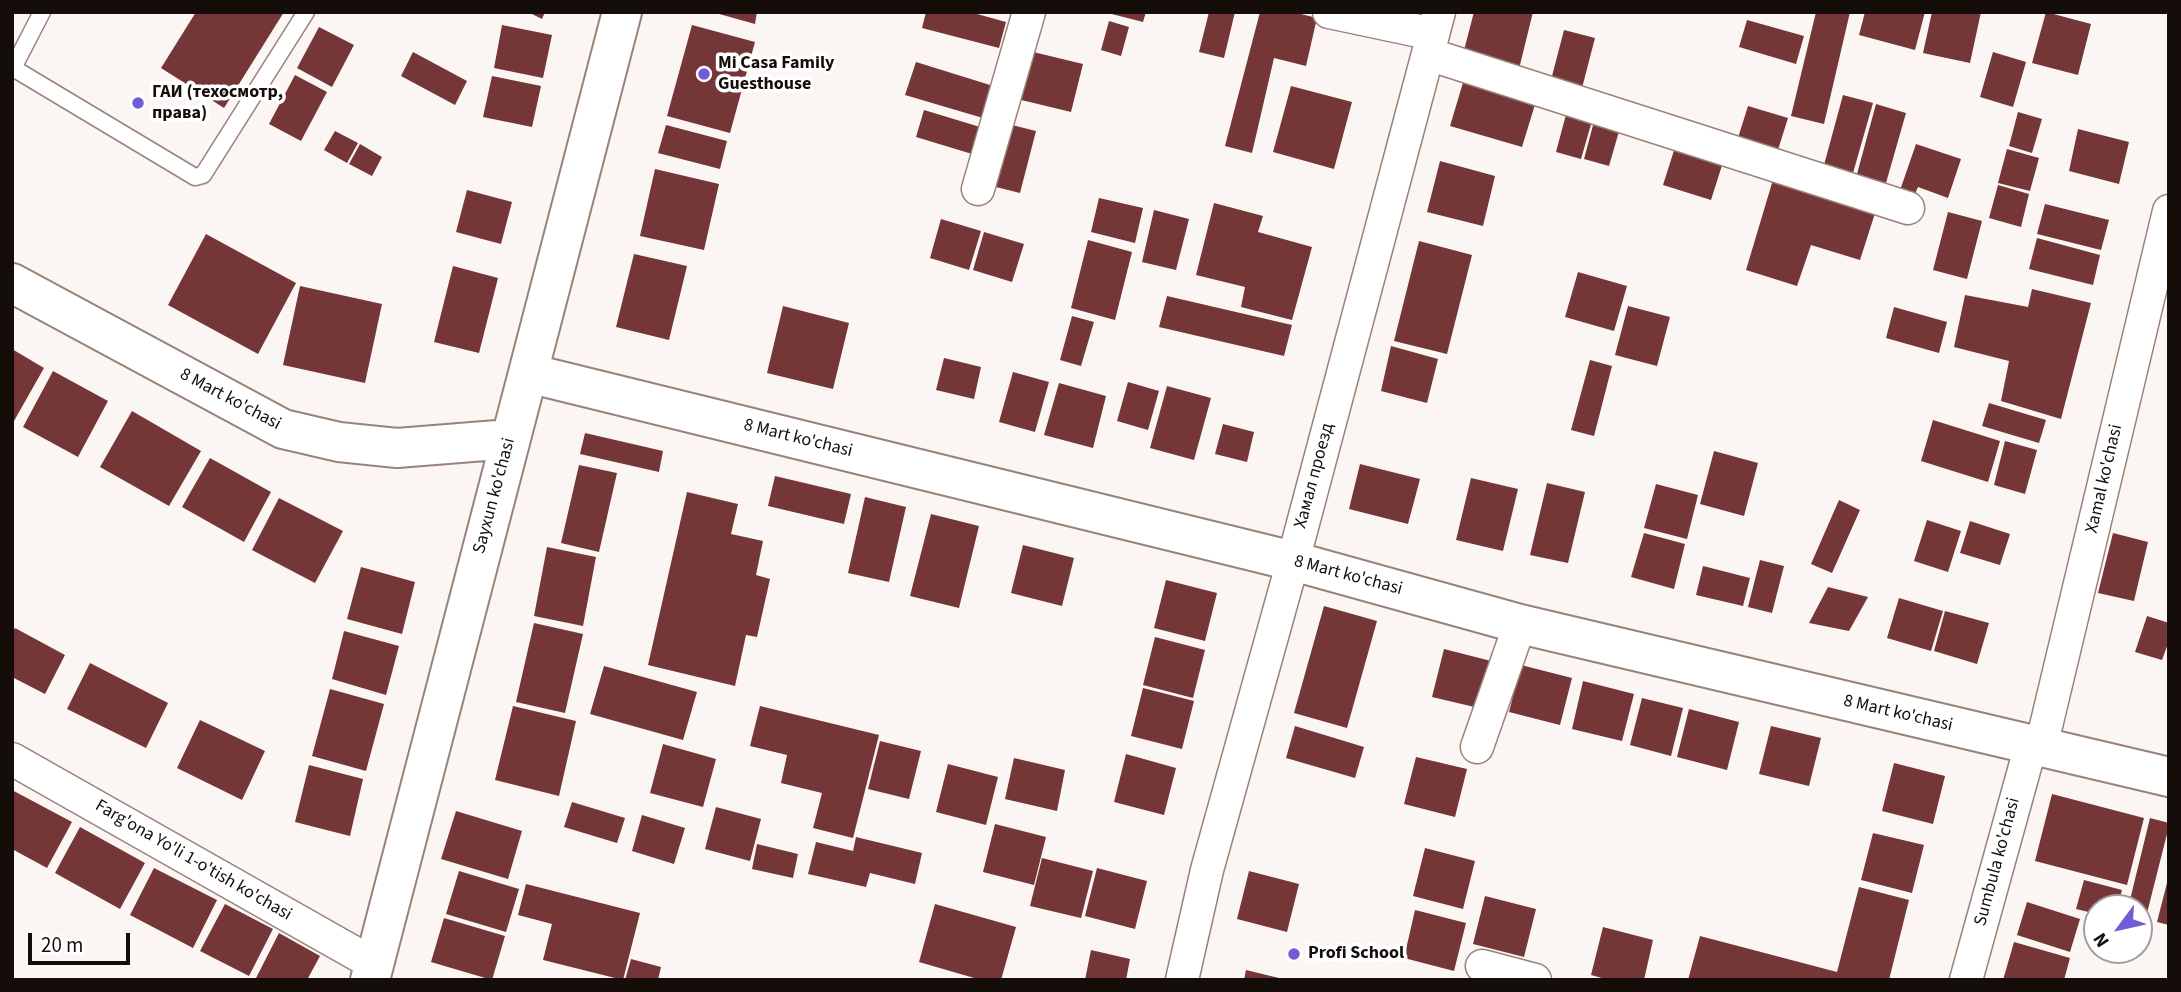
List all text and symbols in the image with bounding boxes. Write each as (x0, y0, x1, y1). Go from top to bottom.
place label: Mi Casa Family Guesthouse (718, 53, 834, 96)
marker: Mi Casa Family Guesthouse (696, 66, 712, 82)
place label: ГАИ (техосмотр, права) (152, 82, 283, 124)
marker: ГАИ (техосмотр, права) (130, 95, 146, 111)
street label: 8 Mart ko'chasi (176, 364, 284, 436)
street label: 8 Mart ko'chasi (741, 415, 855, 463)
street label: Хамал проезд (1291, 421, 1339, 531)
street label: Xamal ko'chasi (2082, 422, 2128, 536)
street label: Sayxun ko'chasi (469, 436, 521, 556)
street label: 8 Mart ko'chasi (1291, 551, 1405, 601)
street label: 8 Mart ko'chasi (1841, 691, 1955, 737)
street label: Sumbula ko'chasi (1970, 795, 2026, 929)
street label: Farg'ona Yo'li 1-o'tish ko'chasi (91, 796, 295, 926)
north arrow (2083, 894, 2153, 964)
scale bar (32, 918, 133, 962)
text: N (2087, 927, 2116, 952)
text: 20 m (41, 930, 83, 960)
place label: Profi School (1308, 943, 1404, 965)
marker: Profi School (1286, 946, 1302, 962)

